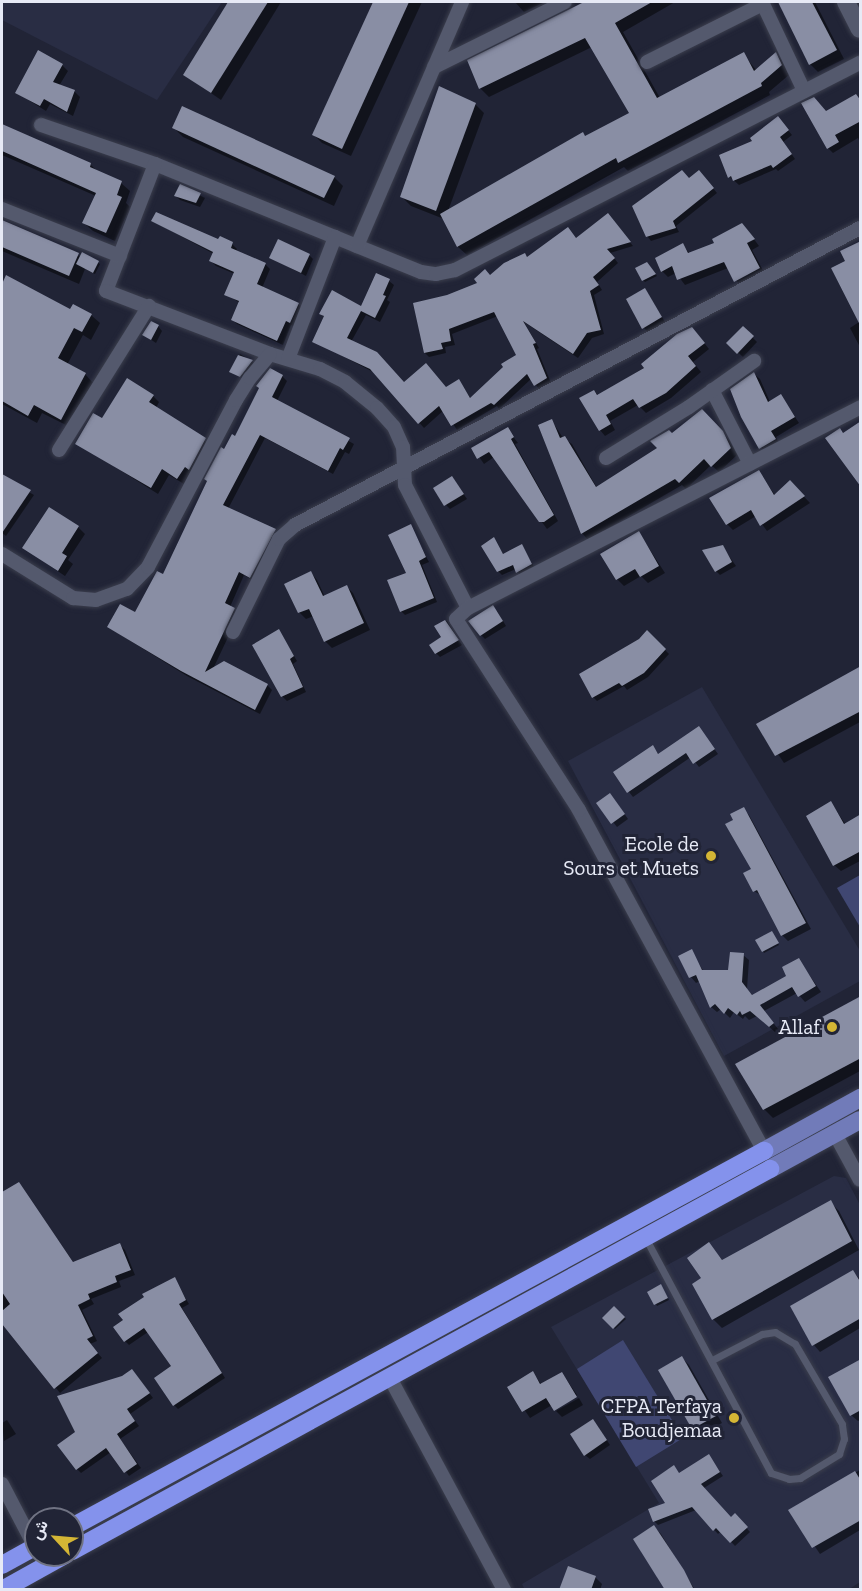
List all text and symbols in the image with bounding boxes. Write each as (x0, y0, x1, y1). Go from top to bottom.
place label: Ecole de Sours et Muets (563, 831, 699, 881)
marker: Ecole de Sours et Muets (704, 849, 718, 863)
place label: Allaf (778, 1014, 820, 1040)
marker: Allaf (825, 1020, 839, 1034)
place label: CFPA Terfaya Boudjemaa (600, 1393, 722, 1443)
marker: CFPA Terfaya Boudjemaa (727, 1411, 741, 1425)
north arrow (24, 1507, 84, 1567)
text: ش (26, 1517, 52, 1543)

